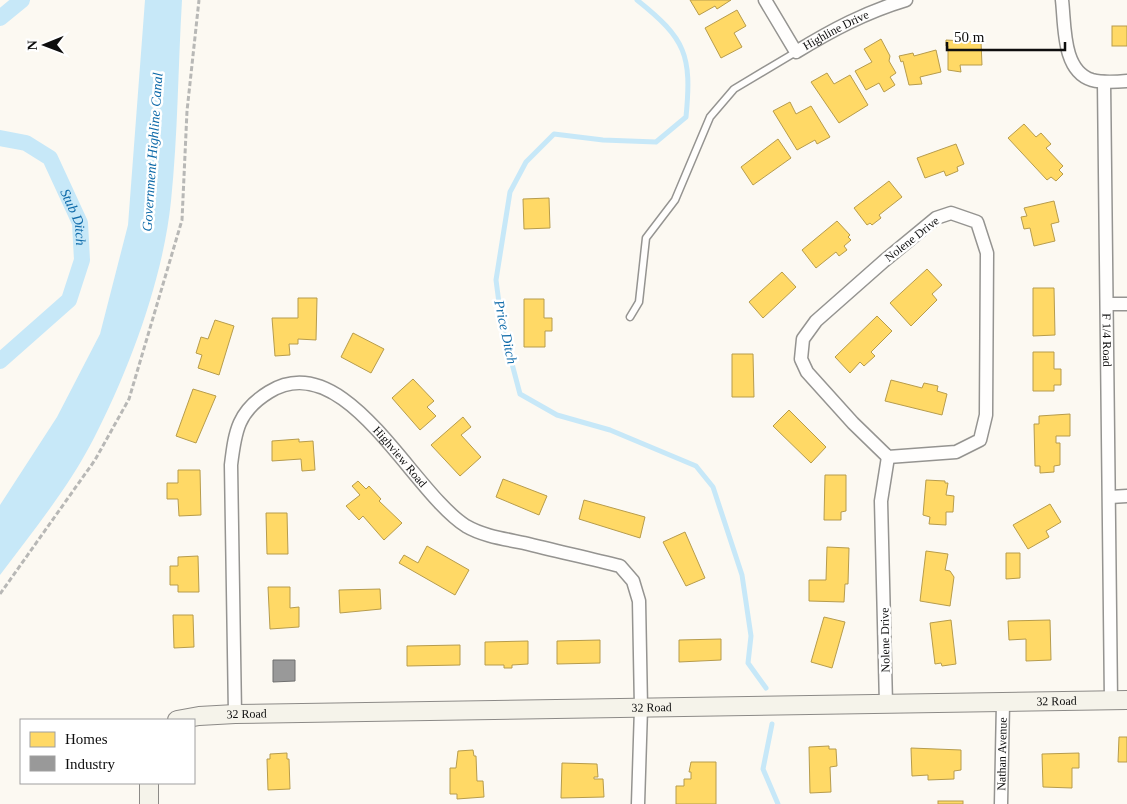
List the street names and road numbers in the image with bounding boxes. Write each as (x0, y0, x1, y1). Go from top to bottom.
street label: Highline Drive (800, 7, 871, 53)
street label: Nolene Drive (882, 213, 942, 265)
street label: F 1/4 Road (1100, 313, 1114, 367)
street label: Highview Road (370, 423, 430, 490)
street label: Nolene Drive (877, 607, 893, 673)
street label: 32 Road (1036, 694, 1077, 708)
street label: 32 Road (631, 700, 672, 715)
street label: 32 Road (226, 707, 267, 721)
street label: Nathan Avenue (994, 717, 1010, 791)

